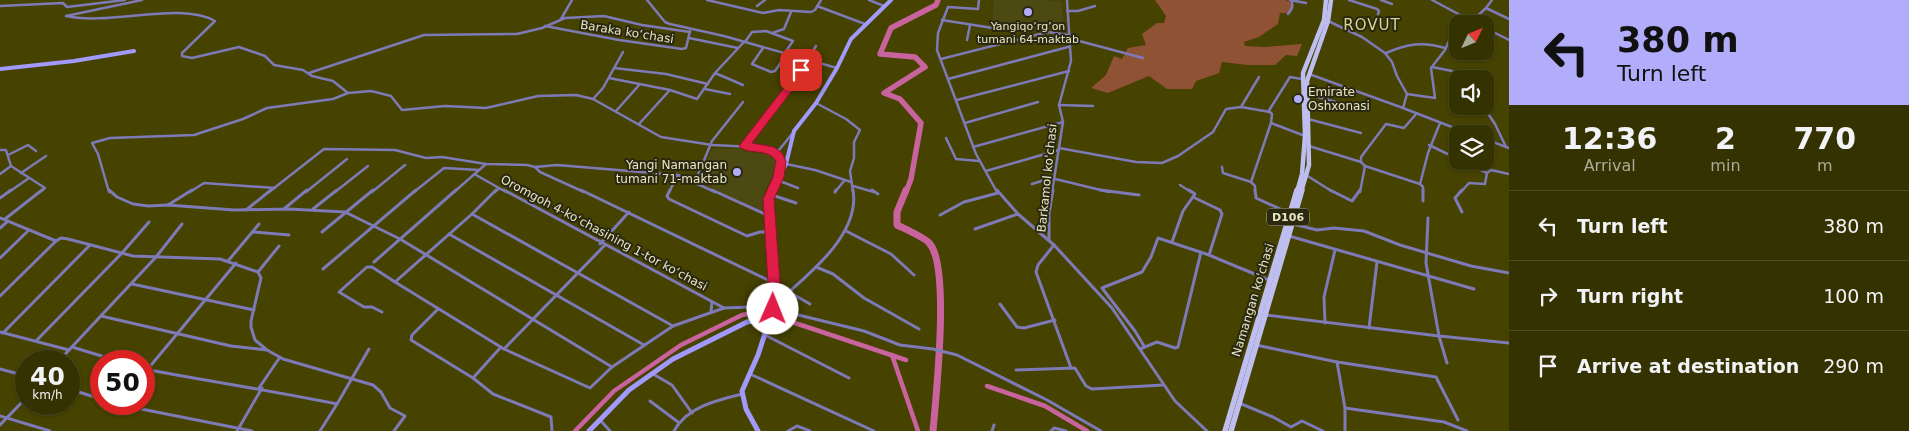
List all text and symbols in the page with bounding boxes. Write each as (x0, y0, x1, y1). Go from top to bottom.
marker: Yangiqo’rg’on tumani 64-maktab (1022, 6, 1034, 18)
north arrow (1449, 15, 1494, 60)
map controls (1449, 15, 1494, 170)
district label: ROVUT (1343, 16, 1401, 34)
street label: Baraka koʻchasi (579, 18, 675, 46)
place label: Yangiqo’rg’on tumani 64-maktab (977, 20, 1079, 46)
icon: left (1534, 20, 1599, 85)
text: 380 m (1617, 20, 1739, 60)
pin (780, 49, 822, 91)
icon: arrive (787, 56, 815, 84)
text: Turn left (1617, 61, 1706, 86)
button: sound (1449, 70, 1494, 115)
place label: Emirate Oshxonasi (1308, 85, 1370, 113)
marker: Emirate Oshxonasi (1292, 93, 1304, 105)
text: 12:36 (1562, 121, 1657, 156)
text: 2 (1715, 121, 1736, 156)
text: 770 (1793, 121, 1856, 156)
street label: Barkamol ko'chasi (1034, 123, 1060, 233)
button: layers (1449, 125, 1494, 170)
text: Arrival (1584, 156, 1636, 175)
text: min (1710, 156, 1741, 175)
text: m (1817, 156, 1833, 175)
place label: Yangi Namangan tumani 71-maktab (616, 158, 727, 186)
marker: Yangi Namangan tumani 71-maktab (731, 166, 743, 178)
street label: Oromgoh 4-koʻchasining 1-tor koʻchasi (498, 172, 710, 294)
road number: D106 (1267, 208, 1309, 226)
icon: left (1534, 212, 1562, 240)
text: Turn left (1577, 215, 1668, 237)
text: 380 m (1823, 215, 1884, 237)
street label: Namangan ko'chasi (1229, 242, 1277, 358)
position arrow (746, 282, 798, 334)
icon: right (1534, 282, 1562, 310)
text: Turn right (1577, 285, 1683, 307)
text: 100 m (1823, 285, 1884, 307)
speed limit sign: 50 (90, 350, 155, 415)
icon: arrive (1534, 352, 1562, 380)
text: Arrive at destination (1577, 355, 1799, 377)
text: 290 m (1823, 355, 1884, 377)
text: 40 (30, 362, 65, 391)
text: km/h (32, 388, 63, 402)

